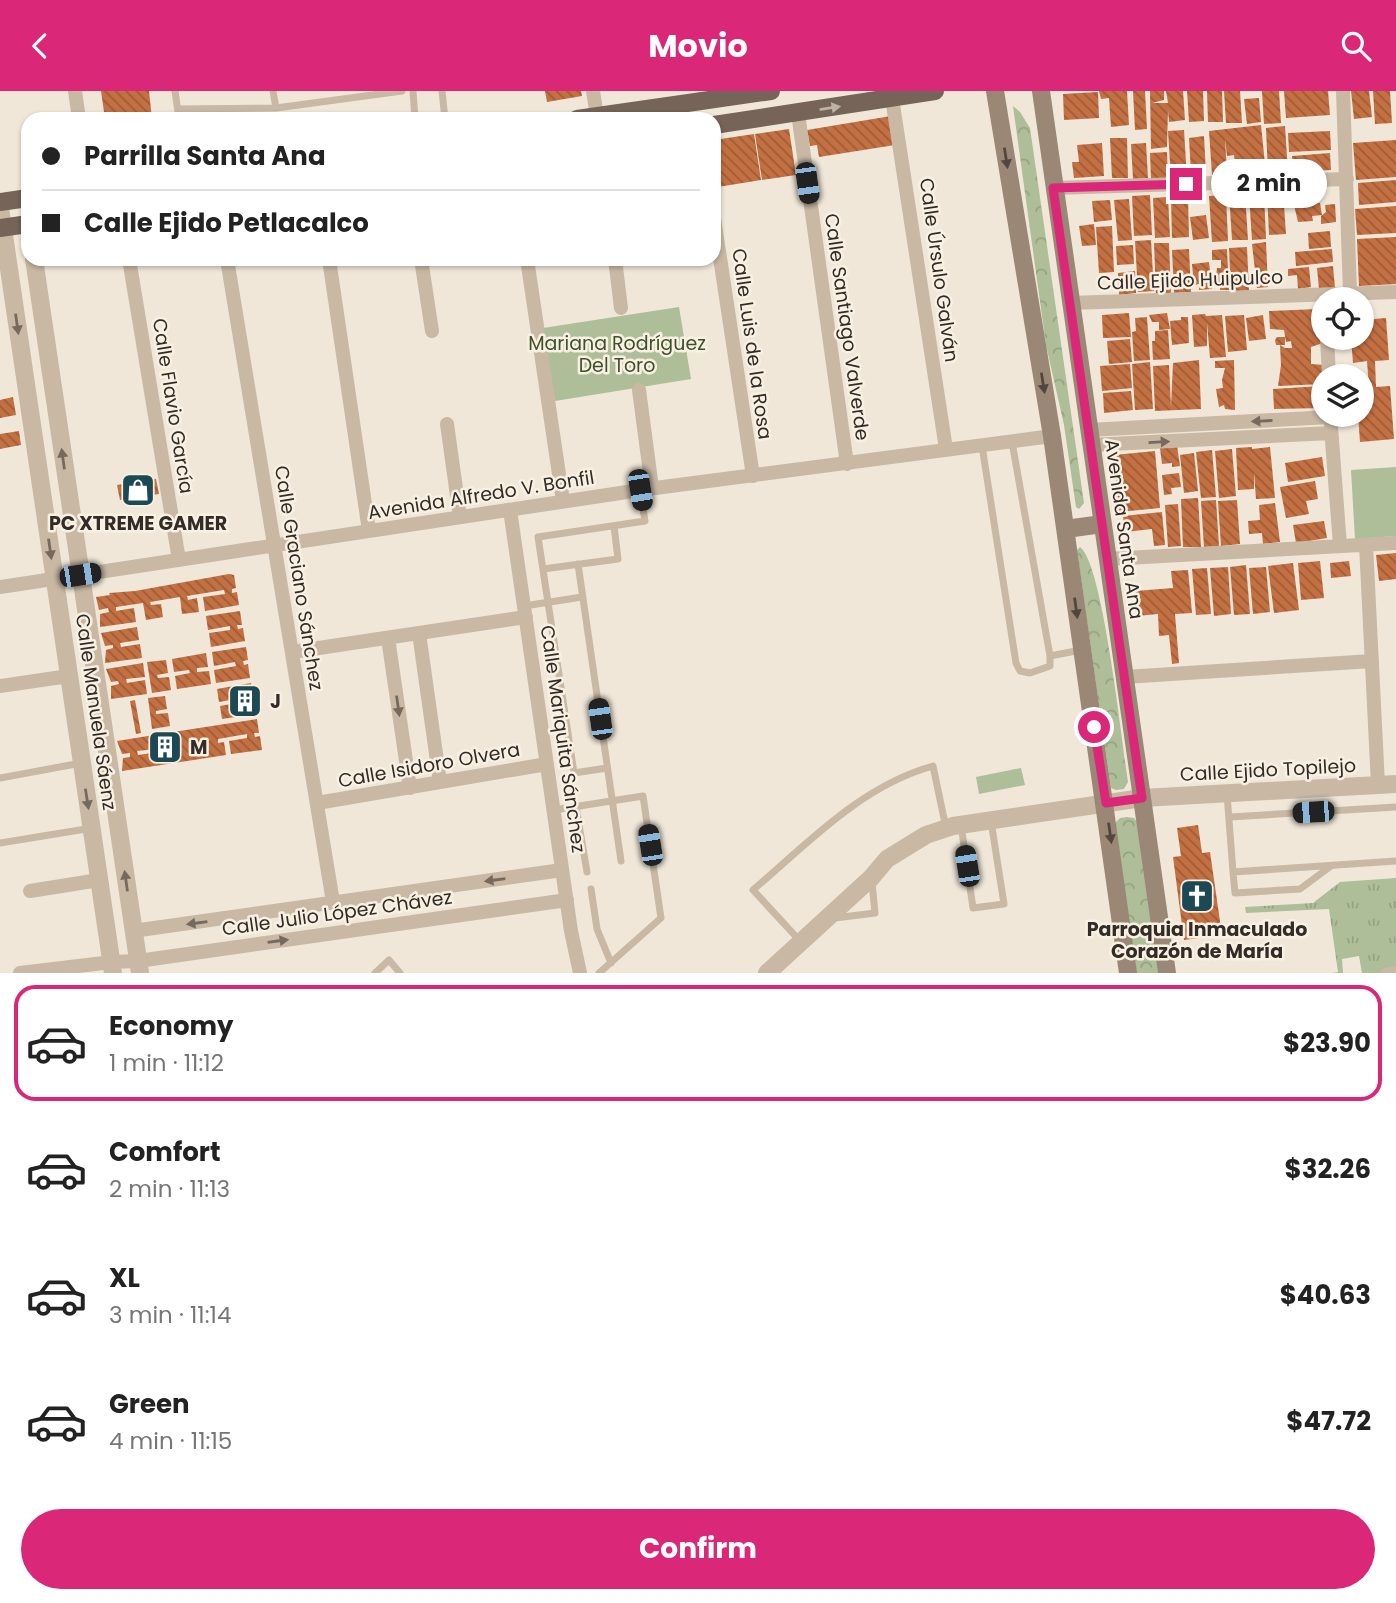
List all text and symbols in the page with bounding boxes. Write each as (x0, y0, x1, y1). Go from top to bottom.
text: Movio (648, 23, 748, 68)
icon: back (21, 27, 59, 65)
icon: search (1337, 27, 1375, 65)
one-way arrow (819, 102, 841, 113)
text: Parrilla Santa Ana (84, 138, 326, 174)
one-way arrow (1001, 147, 1012, 169)
callout: 2 min (1210, 159, 1326, 209)
car (794, 161, 821, 205)
text: 2 min (1237, 167, 1301, 199)
route end (1170, 168, 1202, 200)
street label: Calle Úrsulo Galván (913, 176, 965, 364)
text: Calle Ejido Petlacalco (84, 205, 369, 241)
street label: Calle Santiago Valverde (818, 212, 876, 442)
street label: Calle Luis de la Rosa (725, 247, 779, 441)
street label: Calle Ejido Huipulco (1096, 263, 1284, 297)
map controls (1311, 287, 1374, 427)
button: locate (1311, 287, 1374, 350)
one-way arrow (12, 314, 23, 336)
street label: Calle Flavio García (146, 316, 200, 496)
park label: Mariana Rodríguez Del Toro (528, 330, 706, 379)
button: layers (1311, 364, 1374, 427)
one-way arrow (1038, 372, 1049, 394)
one-way arrow (1251, 416, 1273, 427)
one-way arrow (1148, 436, 1170, 447)
street label: Avenida Santa Ana (1098, 437, 1150, 621)
one-way arrow (58, 448, 69, 470)
street label: Calle Graciano Sánchez (268, 464, 330, 692)
street label: Avenida Alfredo V. Bonfil (366, 464, 596, 526)
car (627, 468, 654, 512)
shop icon: PC XTREME GAMER (119, 471, 157, 509)
place label: PC XTREME GAMER (49, 510, 227, 537)
one-way arrow (45, 539, 56, 561)
car (58, 561, 103, 589)
one-way arrow (1071, 597, 1082, 619)
street label: Calle Manuela Sáenz (69, 612, 123, 812)
street label: Calle Mariquita Sánchez (534, 624, 592, 854)
building icon: J (226, 682, 264, 720)
place label: J (270, 688, 281, 715)
one-way arrow (393, 695, 404, 717)
car (587, 697, 614, 741)
route start (1078, 711, 1110, 743)
building icon: M (146, 728, 184, 766)
place label: M (190, 734, 207, 761)
street label: Calle Isidoro Olvera (336, 736, 522, 794)
street label: Calle Ejido Topilejo (1179, 752, 1357, 788)
one-way arrow (82, 788, 93, 810)
car (1292, 800, 1335, 824)
one-way arrow (1104, 822, 1115, 844)
car (637, 823, 664, 867)
car (954, 844, 981, 888)
one-way arrow (120, 870, 131, 892)
one-way arrow (484, 874, 506, 885)
church icon: Parroquia Inmaculado Corazón de María (1178, 877, 1216, 915)
street label: Calle Julio López Chávez (220, 883, 454, 943)
place label: Parroquia Inmaculado Corazón de María (1087, 916, 1307, 965)
one-way arrow (186, 918, 208, 929)
one-way arrow (267, 936, 289, 947)
text: Economy (109, 1008, 233, 1044)
icon: car (25, 1012, 88, 1075)
text: $23.90 (1283, 1025, 1371, 1061)
text: 1 min · 11:12 (109, 1047, 224, 1079)
text: Comfort (109, 1134, 221, 1170)
icon: car (25, 1138, 88, 1201)
text: $32.26 (1285, 1151, 1371, 1187)
text: 2 min · 11:13 (109, 1173, 230, 1205)
text: XL (109, 1260, 140, 1296)
icon: car (25, 1264, 88, 1327)
text: $40.63 (1280, 1277, 1371, 1313)
text: 3 min · 11:14 (109, 1299, 231, 1331)
text: Green (109, 1386, 190, 1422)
icon: car (25, 1390, 88, 1453)
text: $47.72 (1286, 1403, 1371, 1439)
text: 4 min · 11:15 (109, 1425, 232, 1457)
button: Confirm (21, 1509, 1375, 1589)

